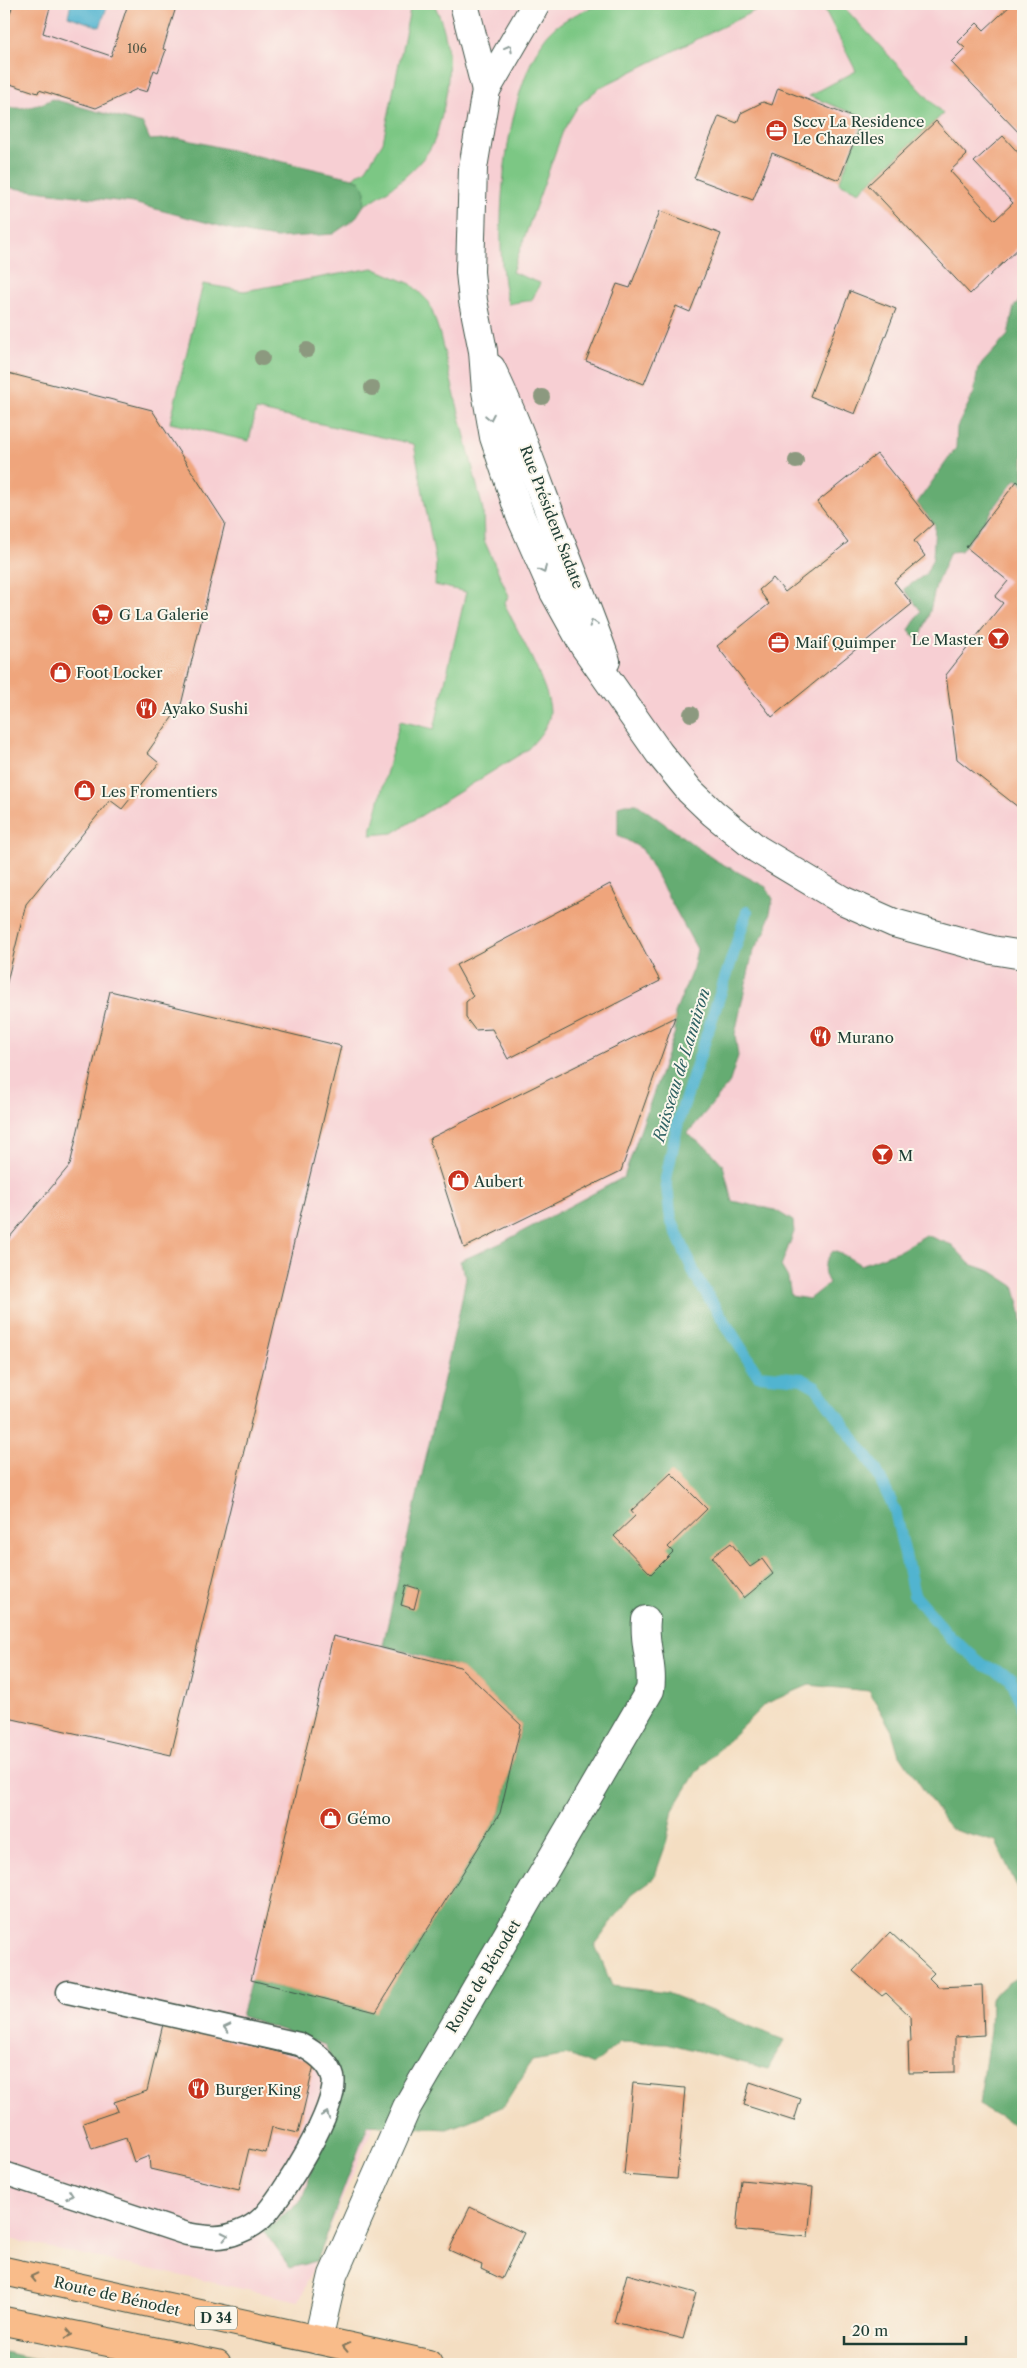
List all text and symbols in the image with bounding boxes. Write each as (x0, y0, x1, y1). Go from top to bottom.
house number: 106 (127, 41, 147, 56)
one-way arrow (503, 44, 513, 53)
place label: Sccv La Residence Le Chazelles (793, 112, 924, 148)
office icon: Sccv La Residence Le Chazelles (765, 118, 789, 142)
one-way arrow (484, 412, 495, 421)
street label: Rue Président Sadate (516, 443, 588, 591)
one-way arrow (537, 565, 548, 574)
supermarket icon: G La Galerie (91, 602, 115, 626)
place label: G La Galerie (119, 605, 209, 624)
one-way arrow (589, 619, 599, 628)
bar icon: Le Master (987, 627, 1011, 651)
office icon: Maif Quimper (767, 630, 791, 654)
place label: Le Master (911, 630, 984, 649)
place label: Maif Quimper (795, 633, 897, 652)
shop icon: Foot Locker (48, 660, 72, 684)
place label: Foot Locker (76, 663, 163, 682)
restaurant icon: Ayako Sushi (134, 696, 158, 720)
place label: Ayako Sushi (161, 699, 248, 718)
shop icon: Les Fromentiers (73, 779, 97, 803)
place label: Les Fromentiers (101, 782, 218, 801)
water label: Ruisseau de Lanniron (648, 986, 714, 1146)
restaurant icon: Murano (809, 1025, 833, 1049)
place label: Murano (837, 1028, 894, 1047)
bar icon: M (870, 1143, 894, 1167)
place label: M (898, 1146, 913, 1165)
shop icon: Aubert (446, 1169, 470, 1193)
place label: Aubert (473, 1172, 524, 1191)
shop icon: Gémo (319, 1806, 343, 1830)
place label: Gémo (347, 1809, 391, 1828)
street label: Route de Bénodet (442, 1915, 525, 2036)
one-way arrow (222, 2023, 231, 2034)
restaurant icon: Burger King (187, 2077, 211, 2101)
place label: Burger King (215, 2080, 301, 2099)
one-way arrow (319, 2111, 330, 2120)
one-way arrow (65, 2189, 74, 2199)
one-way arrow (221, 2231, 230, 2242)
one-way arrow (29, 2272, 38, 2283)
street label: Route de Bénodet (52, 2272, 183, 2320)
road number: D 34 (195, 2306, 237, 2330)
scale bar (844, 2313, 967, 2345)
text: 20 m (852, 2321, 888, 2340)
one-way arrow (64, 2328, 73, 2339)
one-way arrow (342, 2342, 351, 2352)

